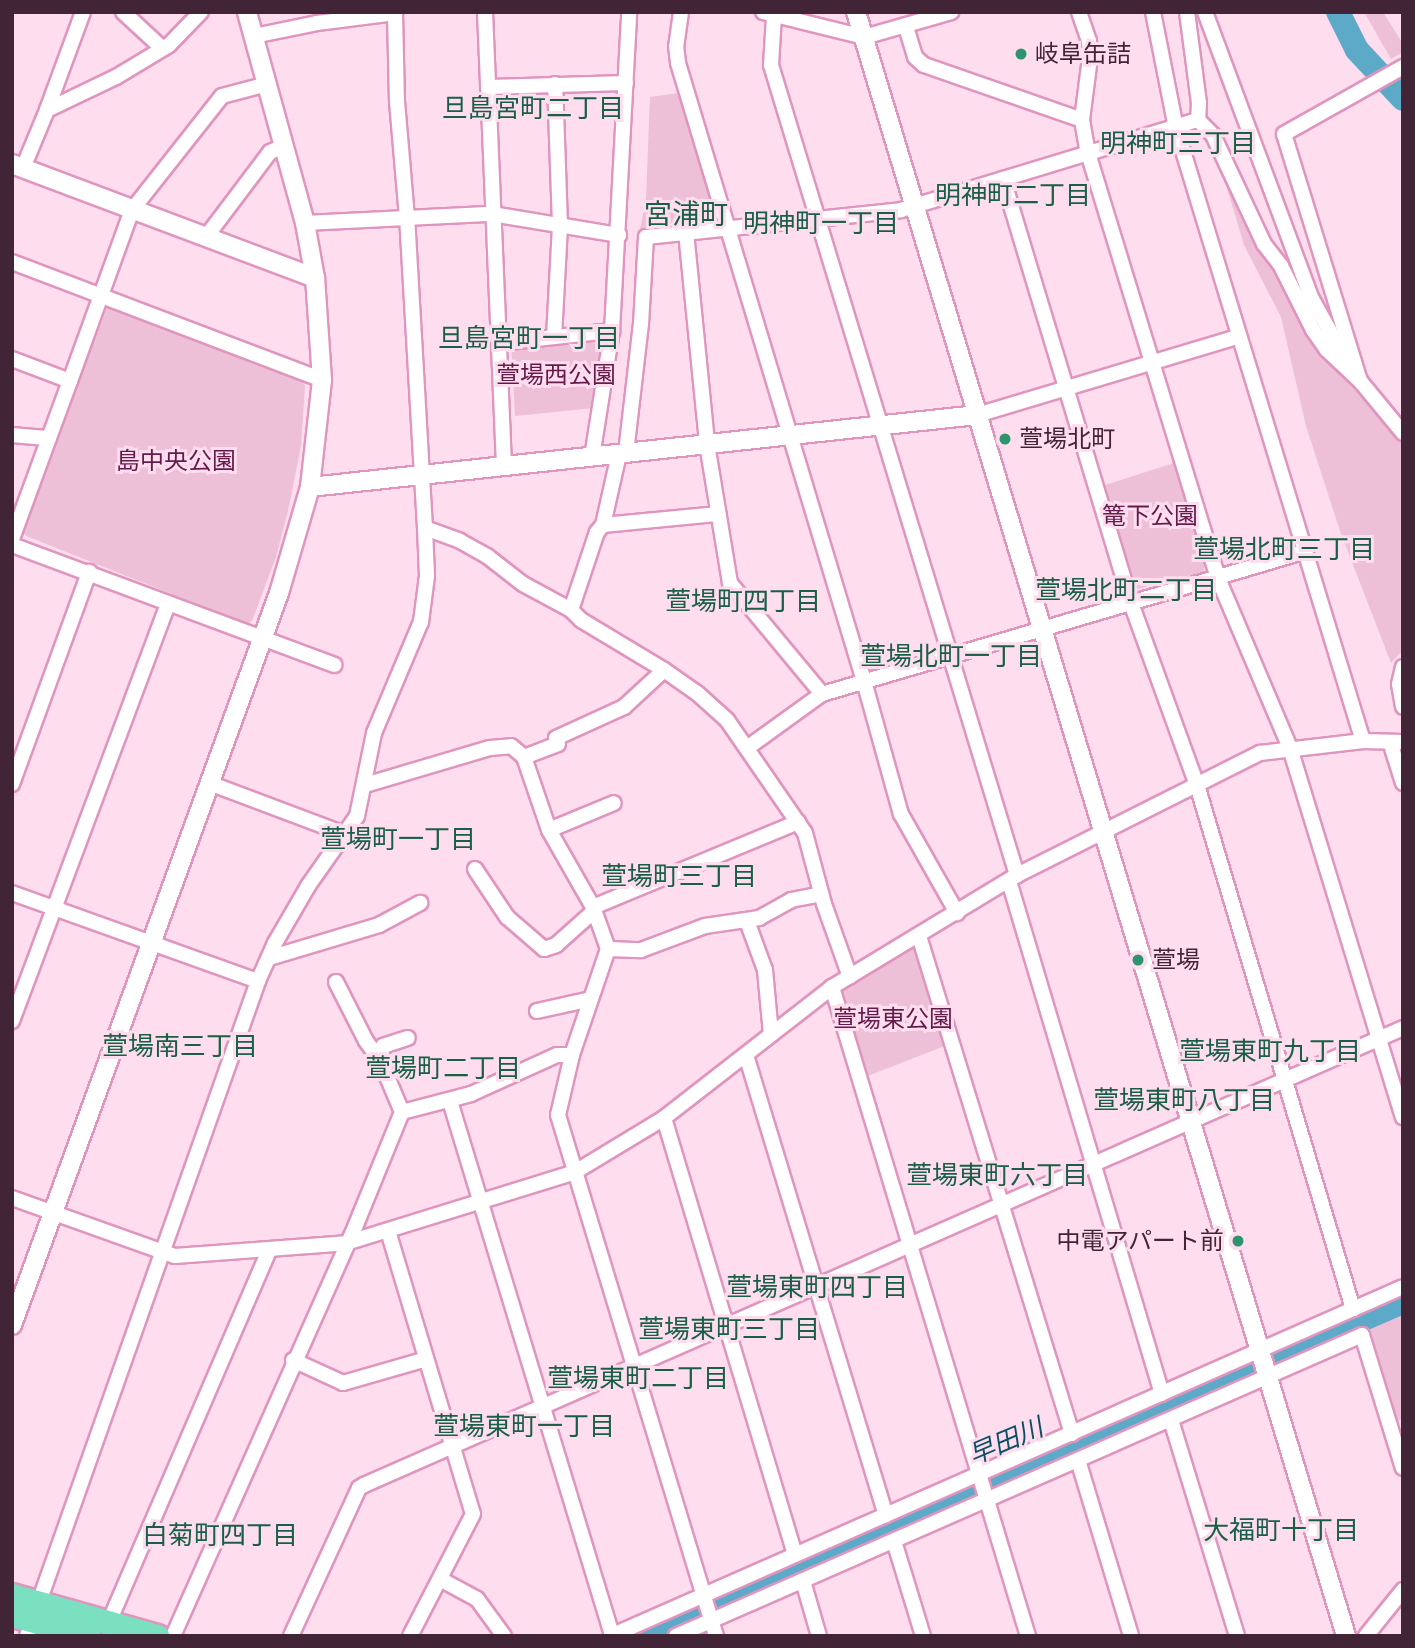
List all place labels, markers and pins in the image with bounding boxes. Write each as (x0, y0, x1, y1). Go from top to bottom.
place label: 岐阜缶詰 (1035, 40, 1131, 68)
marker: 岐阜缶詰 (1013, 46, 1029, 62)
place label: 萱場北町 (1019, 425, 1115, 453)
marker: 萱場北町 (997, 431, 1013, 447)
place label: 萱場 (1152, 946, 1200, 974)
marker: 萱場 (1130, 952, 1146, 968)
place label: 中電アパート前 (1056, 1227, 1224, 1255)
marker: 中電アパート前 (1230, 1233, 1246, 1249)

